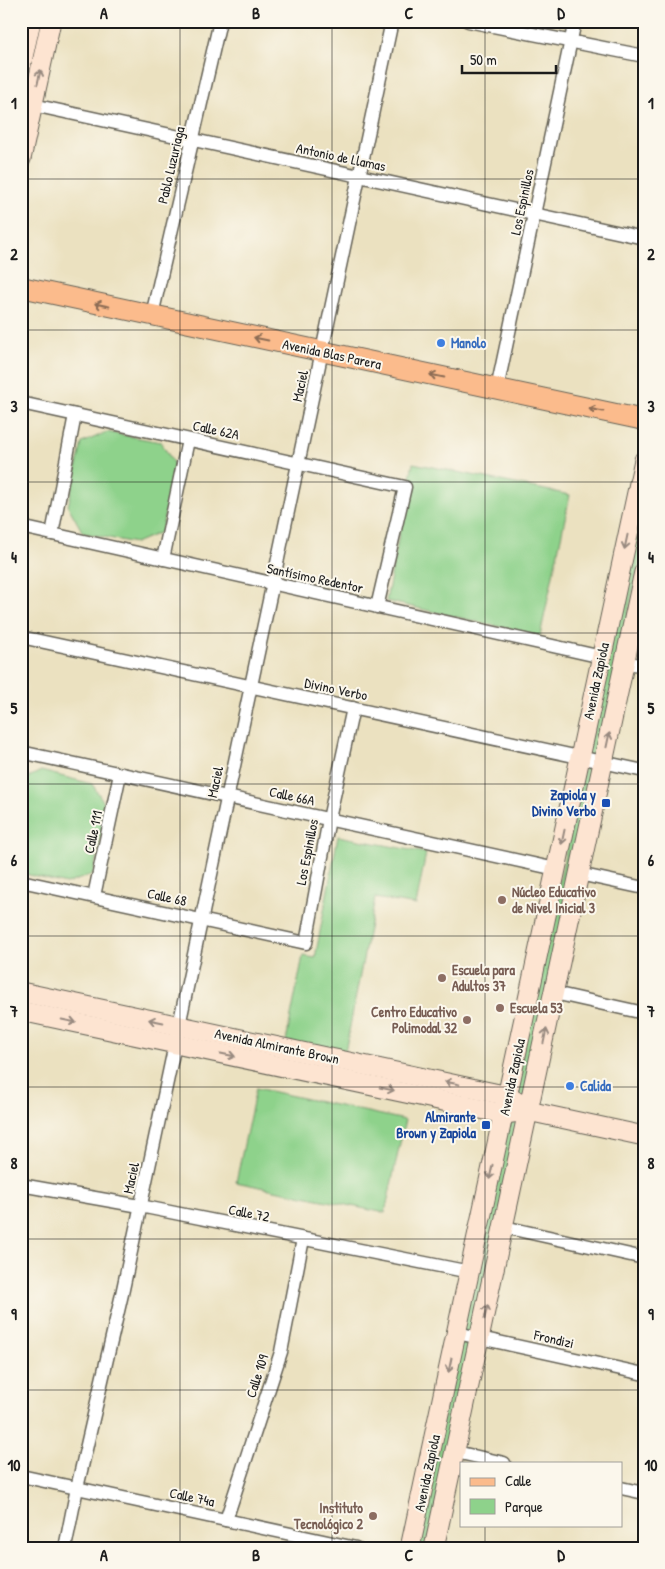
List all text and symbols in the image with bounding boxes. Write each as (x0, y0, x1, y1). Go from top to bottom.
text: A (100, 2, 108, 24)
text: B (252, 2, 260, 24)
text: C (405, 2, 414, 24)
text: D (557, 2, 565, 24)
scale bar (462, 42, 556, 74)
text: 50 m (470, 49, 497, 70)
one-way arrow (35, 69, 44, 85)
text: 1 (11, 92, 17, 114)
text: 1 (648, 92, 654, 114)
street label: Pablo Luzuriaga (152, 124, 190, 206)
street label: Antonio de Llamas (295, 138, 388, 175)
street label: Los Espinillos (505, 167, 539, 237)
text: 2 (10, 243, 18, 265)
text: 2 (647, 243, 655, 265)
one-way arrow (95, 300, 111, 309)
place label: Manolo (451, 333, 487, 352)
one-way arrow (254, 334, 270, 343)
street label: Avenida Blas Parera (281, 334, 384, 373)
marker: Manolo (435, 337, 447, 349)
street label: Maciel (287, 368, 312, 403)
one-way arrow (430, 371, 446, 381)
text: 3 (10, 395, 18, 417)
text: 3 (647, 395, 655, 417)
one-way arrow (589, 405, 605, 414)
street label: Calle 62A (191, 415, 241, 444)
one-way arrow (621, 533, 630, 549)
text: 4 (11, 546, 17, 568)
text: 4 (648, 546, 654, 568)
street label: Santísimo Redentor (265, 558, 366, 597)
street label: Avenida Zapiola (578, 640, 614, 721)
street label: Divino Verbo (303, 673, 370, 705)
text: 5 (11, 697, 18, 719)
text: 5 (648, 697, 655, 719)
one-way arrow (604, 732, 613, 748)
street label: Maciel (202, 764, 227, 799)
street label: Calle 66A (268, 781, 317, 810)
place label: Zapiola y Divino Verbo (532, 785, 596, 820)
marker: Zapiola y Divino Verbo (600, 797, 612, 809)
street label: Calle 111 (79, 809, 106, 855)
street label: Los Espinillos (291, 817, 323, 887)
one-way arrow (558, 829, 567, 845)
text: 6 (11, 849, 18, 871)
text: 6 (648, 849, 655, 871)
place label: Núcleo Educativo de Nivel Inicial 3 (512, 882, 596, 917)
street label: Calle 68 (146, 883, 188, 910)
marker: Núcleo Educativo de Nivel Inicial 3 (496, 894, 508, 906)
place label: Escuela para Adultos 37 (452, 960, 515, 995)
marker: Escuela para Adultos 37 (436, 972, 448, 984)
place label: Escuela 53 (510, 998, 564, 1017)
text: 7 (9, 1000, 18, 1022)
text: 7 (646, 1000, 655, 1022)
place label: Centro Educativo Polimodal 32 (371, 1002, 457, 1037)
marker: Escuela 53 (494, 1002, 506, 1014)
marker: Centro Educativo Polimodal 32 (461, 1014, 473, 1026)
one-way arrow (148, 1016, 164, 1025)
one-way arrow (60, 1017, 76, 1026)
street label: Avenida Almirante Brown (213, 1023, 341, 1068)
one-way arrow (540, 1028, 550, 1044)
street label: Avenida Zapiola (494, 1036, 530, 1117)
one-way arrow (219, 1051, 235, 1061)
place label: Calida (580, 1076, 611, 1095)
one-way arrow (444, 1078, 460, 1088)
marker: Calida (564, 1080, 576, 1092)
one-way arrow (378, 1085, 394, 1094)
place label: Almirante Brown y Zapiola (396, 1107, 477, 1144)
marker: Almirante Brown y Zapiola (480, 1119, 492, 1131)
text: 8 (11, 1152, 18, 1174)
text: 8 (648, 1152, 655, 1174)
street label: Maciel (118, 1160, 143, 1195)
one-way arrow (486, 1163, 496, 1179)
street label: Calle 72 (227, 1199, 272, 1226)
text: 9 (11, 1303, 17, 1325)
text: 9 (648, 1303, 654, 1325)
one-way arrow (481, 1304, 491, 1320)
street label: Frondizi (531, 1324, 576, 1352)
street label: Calle 109 (241, 1352, 272, 1400)
one-way arrow (445, 1356, 454, 1372)
street label: Avenida Zapiola (409, 1432, 445, 1513)
text: 10 (8, 1454, 20, 1476)
text: 10 (645, 1454, 657, 1476)
legend (460, 1462, 622, 1526)
text: Calle (505, 1470, 532, 1491)
street label: Calle 74a (168, 1482, 217, 1511)
text: Parque (505, 1496, 543, 1517)
place label: Instituto Tecnológico 2 (293, 1498, 363, 1535)
marker: Instituto Tecnológico 2 (367, 1510, 379, 1522)
text: A (100, 1544, 108, 1566)
text: B (252, 1544, 260, 1566)
text: C (405, 1544, 414, 1566)
text: D (557, 1544, 565, 1566)

